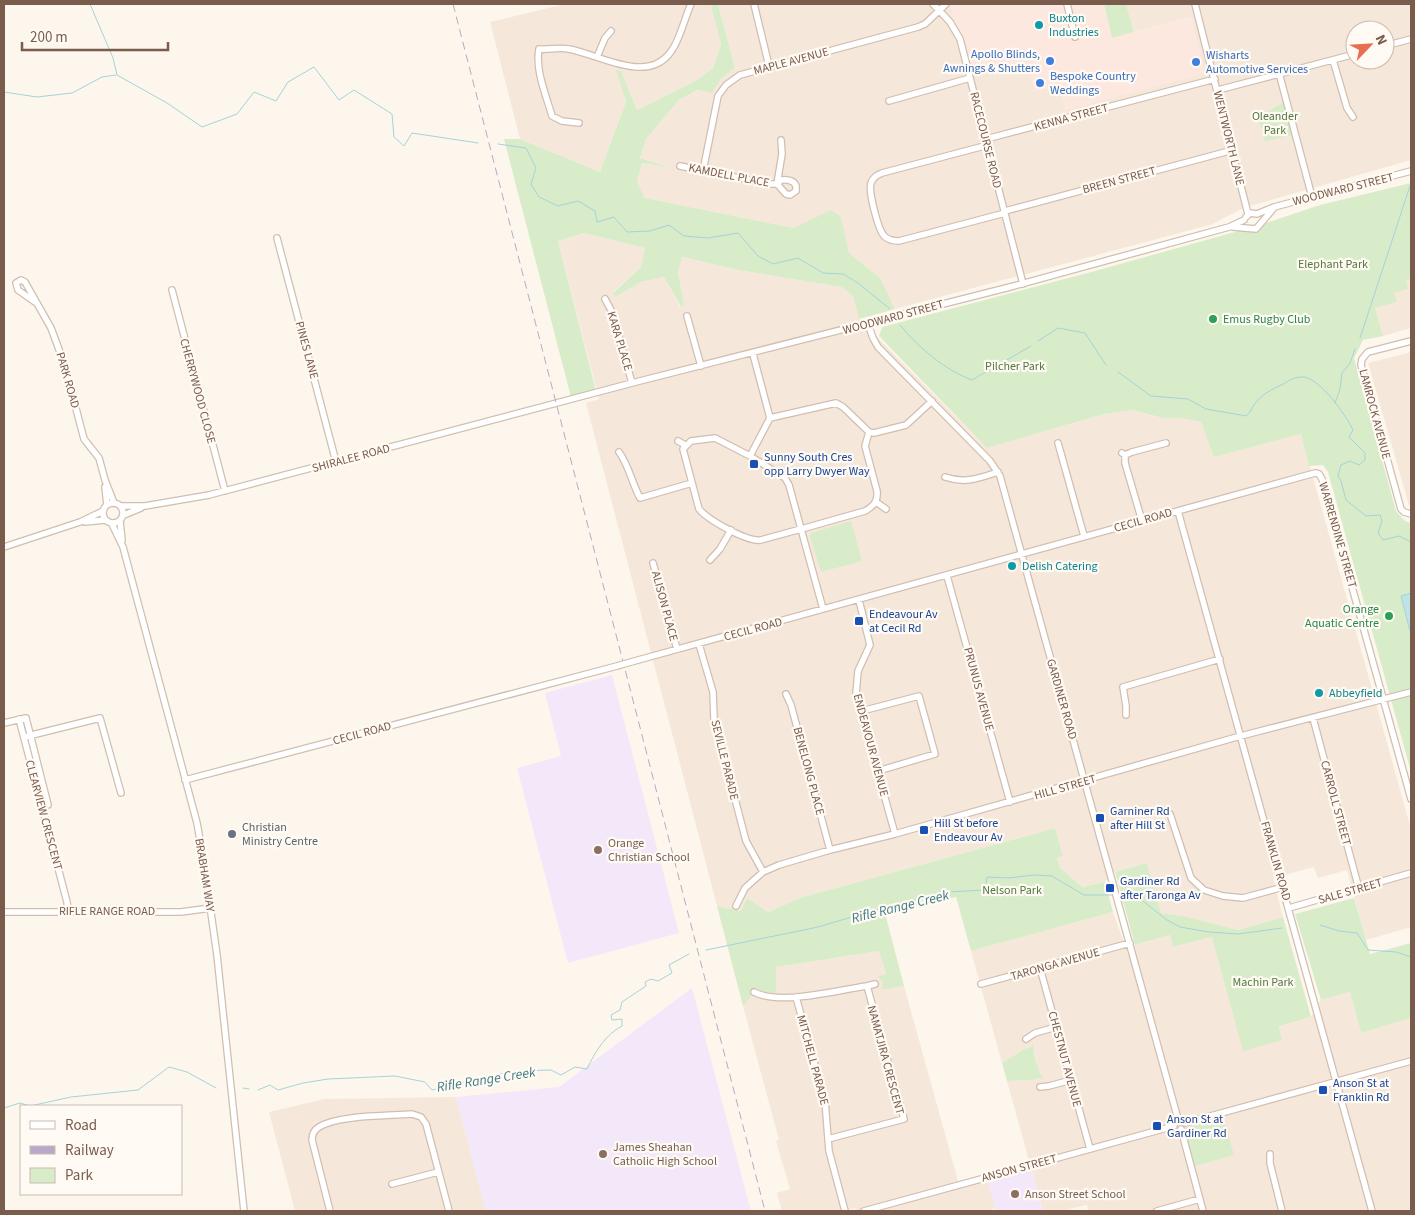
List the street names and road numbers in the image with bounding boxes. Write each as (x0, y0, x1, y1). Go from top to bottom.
street label: MAPLE AVENUE (752, 43, 831, 80)
street label: WENTWORTH LANE (1209, 89, 1249, 187)
street label: RACECOURSE ROAD (965, 90, 1006, 190)
street label: KENNA STREET (1032, 99, 1111, 136)
street label: KAMDELL PLACE (687, 159, 771, 192)
street label: BREEN STREET (1081, 162, 1158, 198)
street label: WOODWARD STREET (1291, 169, 1396, 210)
street label: WOODWARD STREET (841, 296, 946, 339)
street label: KARA PLACE (602, 309, 637, 373)
street label: PINES LANE (291, 319, 322, 381)
street label: CHERRYWOOD CLOSE (175, 337, 220, 446)
street label: PARK ROAD (51, 350, 84, 410)
street label: LAMROCK AVENUE (1354, 367, 1395, 461)
street label: SHIRALEE ROAD (310, 440, 392, 477)
street label: WARRENDINE STREET (1314, 480, 1361, 591)
street label: CECIL ROAD (1112, 504, 1174, 537)
street label: ALISON PLACE (647, 569, 682, 643)
street label: CECIL ROAD (722, 614, 784, 645)
street label: PRUNUS AVENUE (959, 645, 998, 733)
street label: GARDINER ROAD (1042, 657, 1081, 741)
street label: ENDEAVOUR AVENUE (849, 692, 892, 798)
street label: CECIL ROAD (331, 718, 393, 749)
street label: SEVILLE PARADE (706, 718, 743, 802)
street label: BENELONG PLACE (789, 725, 828, 817)
street label: CLEARVIEW CRESCENT (21, 758, 67, 873)
street label: CARROLL STREET (1316, 759, 1355, 848)
street label: HILL STREET (1032, 770, 1099, 804)
street label: FRANKLIN ROAD (1256, 820, 1295, 903)
street label: BRABHAM WAY (190, 837, 219, 913)
street label: SALE STREET (1316, 874, 1385, 909)
street label: RIFLE RANGE ROAD (59, 903, 155, 920)
street label: TARONGA AVENUE (1009, 944, 1102, 985)
street label: NAMATJIRA CRESCENT (863, 1004, 908, 1117)
street label: CHESTNUT AVENUE (1044, 1009, 1085, 1109)
street label: MITCHELL PARADE (792, 1013, 833, 1107)
street label: ANSON STREET (980, 1150, 1059, 1187)

